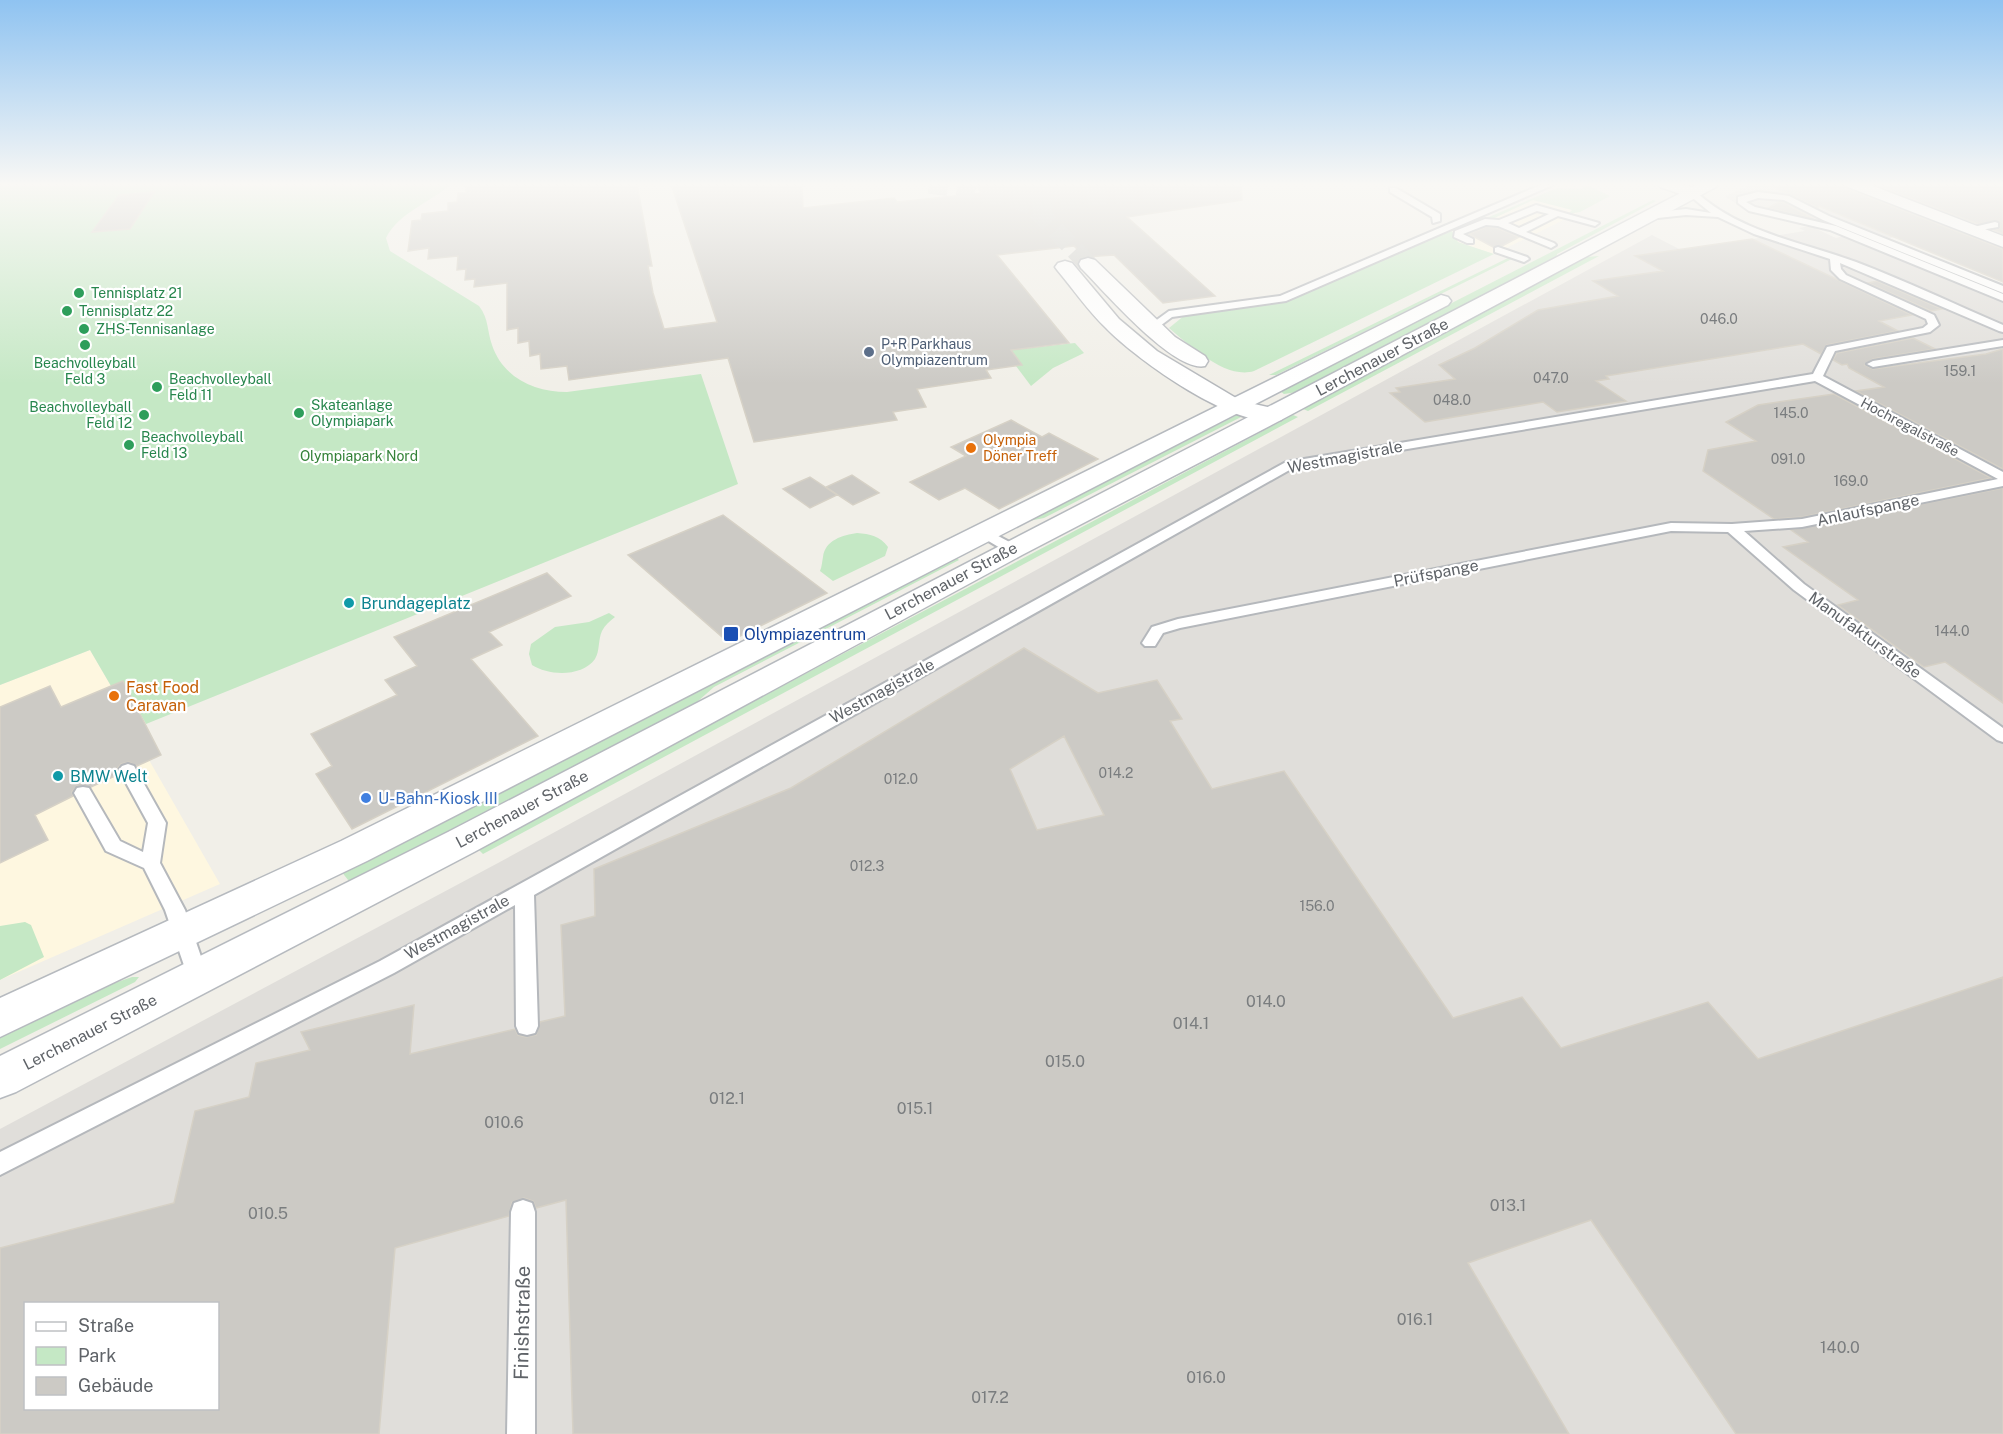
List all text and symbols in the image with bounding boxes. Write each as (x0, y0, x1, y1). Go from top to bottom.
place label: Tennisplatz 21 (91, 285, 183, 301)
marker: Tennisplatz 21 (72, 286, 86, 300)
place label: Tennisplatz 22 (79, 303, 173, 319)
marker: Tennisplatz 22 (60, 304, 74, 318)
house number: 046.0 (1700, 311, 1738, 327)
street label: Lerchenauer Straße (1312, 314, 1452, 400)
place label: ZHS-Tennisanlage (96, 321, 215, 337)
marker: ZHS-Tennisanlage (77, 322, 91, 336)
place label: P+R Parkhaus Olympiazentrum (881, 336, 988, 368)
marker: Beachvolleyball Feld 3 (78, 338, 92, 352)
marker: P+R Parkhaus Olympiazentrum (862, 345, 876, 359)
place label: Beachvolleyball Feld 3 (34, 355, 136, 387)
house number: 159.1 (1944, 363, 1976, 379)
house number: 047.0 (1533, 370, 1569, 386)
place label: Beachvolleyball Feld 11 (169, 371, 272, 403)
marker: Beachvolleyball Feld 11 (150, 380, 164, 394)
house number: 048.0 (1433, 392, 1471, 408)
street label: Hochregalstraße (1858, 394, 1962, 460)
place label: Skateanlage Olympiapark (311, 397, 394, 429)
place label: Beachvolleyball Feld 12 (29, 399, 132, 431)
house number: 145.0 (1773, 405, 1809, 421)
marker: Skateanlage Olympiapark (292, 406, 306, 420)
marker: Beachvolleyball Feld 12 (137, 408, 151, 422)
place label: Beachvolleyball Feld 13 (141, 429, 244, 461)
place label: Olympia Döner Treff (983, 432, 1058, 464)
street label: Westmagistrale (1286, 437, 1404, 477)
marker: Beachvolleyball Feld 13 (122, 438, 136, 452)
marker: Olympia Döner Treff (964, 441, 978, 455)
park label: Olympiapark Nord (300, 448, 418, 464)
house number: 091.0 (1771, 451, 1805, 467)
house number: 169.0 (1834, 473, 1868, 489)
street label: Anlaufspange (1815, 490, 1921, 530)
street label: Lerchenauer Straße (881, 538, 1021, 624)
street label: Prüfspange (1392, 555, 1480, 591)
street label: Manufakturstraße (1805, 588, 1925, 682)
place label: Brundageplatz (361, 594, 471, 613)
marker: Brundageplatz (342, 596, 356, 610)
house number: 144.0 (1934, 623, 1970, 639)
marker: Olympiazentrum (722, 625, 740, 643)
place label: Olympiazentrum (744, 625, 866, 644)
street label: Westmagistrale (826, 654, 938, 728)
place label: Fast Food Caravan (126, 678, 199, 715)
marker: Fast Food Caravan (107, 689, 121, 703)
house number: 014.2 (1099, 765, 1133, 781)
street label: Lerchenauer Straße (452, 766, 592, 852)
place label: BMW Welt (70, 767, 148, 786)
marker: BMW Welt (51, 769, 65, 783)
house number: 012.0 (884, 771, 918, 787)
place label: U-Bahn-Kiosk III (378, 789, 498, 808)
marker: U-Bahn-Kiosk III (359, 791, 373, 805)
house number: 012.3 (850, 858, 884, 874)
street label: Westmagistrale (401, 890, 513, 964)
house number: 156.0 (1299, 898, 1335, 914)
street label: Lerchenauer Straße (20, 990, 160, 1074)
house number: 014.0 (1246, 992, 1286, 1011)
house number: 014.1 (1173, 1014, 1209, 1033)
house number: 015.0 (1045, 1052, 1085, 1071)
house number: 012.1 (709, 1089, 745, 1108)
house number: 015.1 (897, 1099, 933, 1118)
house number: 010.6 (484, 1113, 524, 1132)
house number: 013.1 (1490, 1196, 1526, 1215)
house number: 010.5 (248, 1204, 288, 1223)
street label: Finishstraße (509, 1266, 535, 1380)
legend (24, 1302, 219, 1410)
house number: 016.1 (1397, 1310, 1433, 1329)
text: Straße (78, 1315, 134, 1336)
house number: 140.0 (1820, 1338, 1860, 1357)
text: Park (78, 1345, 116, 1366)
house number: 016.0 (1186, 1368, 1226, 1387)
text: Gebäude (78, 1375, 153, 1396)
house number: 017.2 (971, 1388, 1009, 1407)

